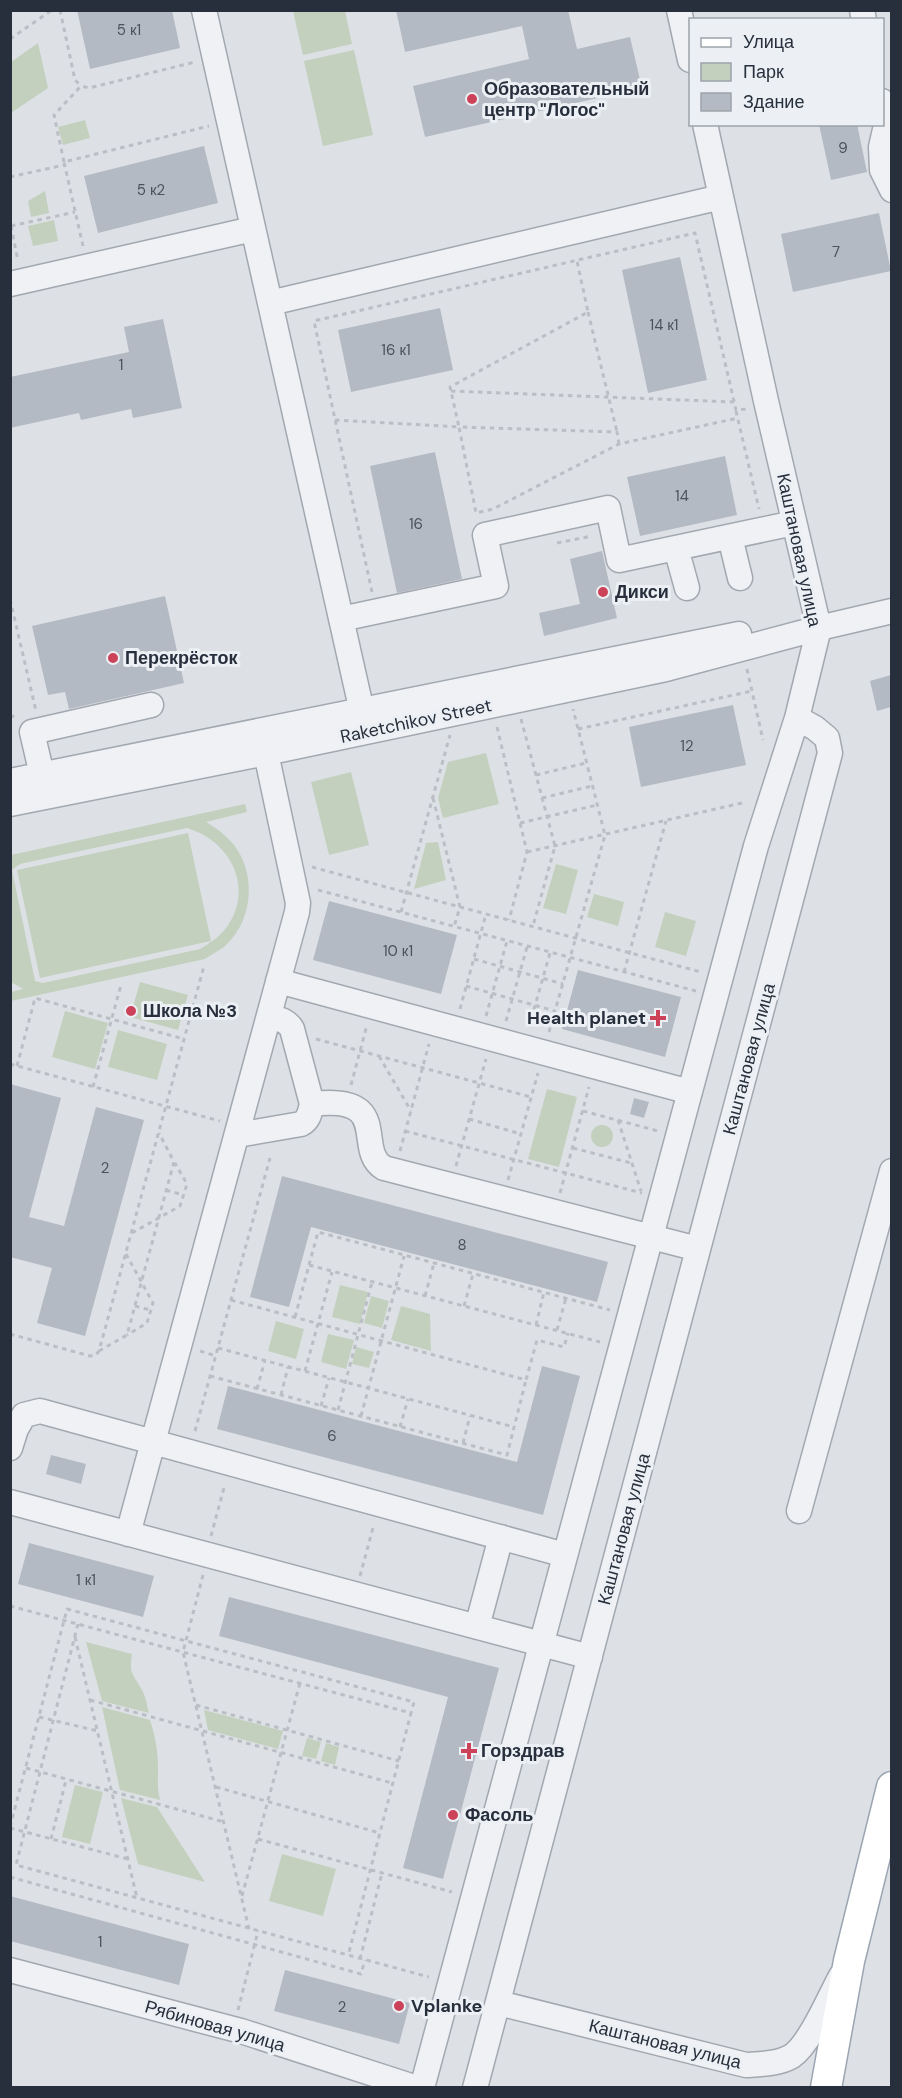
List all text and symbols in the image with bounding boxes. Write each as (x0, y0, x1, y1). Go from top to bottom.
legend (689, 18, 884, 126)
house number: 5 к1 (117, 20, 141, 40)
text: Улица (743, 30, 795, 54)
text: Парк (743, 60, 784, 84)
place label: Образовательный центр "Логос" (484, 77, 649, 122)
text: Здание (743, 90, 804, 114)
marker: Образовательный центр "Логос" (465, 92, 479, 106)
house number: 9 (838, 138, 848, 158)
house number: 5 к2 (137, 180, 165, 200)
house number: 7 (832, 242, 840, 262)
house number: 14 к1 (649, 315, 679, 335)
house number: 16 к1 (381, 340, 411, 360)
house number: 1 (119, 355, 123, 375)
street label: Каштановая улица (771, 471, 827, 630)
house number: 14 (675, 486, 689, 506)
house number: 16 (409, 514, 423, 534)
place label: Дикси (615, 580, 669, 604)
marker: Дикси (596, 585, 610, 599)
place label: Перекрёсток (125, 646, 239, 670)
marker: Перекрёсток (106, 651, 120, 665)
street label: Raketchikov Street (338, 693, 494, 749)
house number: 12 (680, 736, 694, 756)
house number: 10 к1 (383, 941, 413, 961)
street label: Каштановая улица (717, 979, 781, 1138)
place label: Школа №3 (143, 999, 237, 1023)
marker: Школа №3 (124, 1004, 138, 1018)
place label: Health planet (527, 1006, 646, 1030)
marker: Health planet (651, 1011, 665, 1025)
house number: 2 (101, 1158, 109, 1178)
house number: 8 (457, 1235, 467, 1255)
house number: 6 (327, 1426, 337, 1446)
street label: Каштановая улица (592, 1449, 656, 1608)
house number: 1 к1 (76, 1570, 96, 1590)
place label: Горздрав (481, 1739, 565, 1763)
marker: Горздрав (462, 1744, 476, 1758)
place label: Фасоль (465, 1803, 533, 1827)
marker: Фасоль (446, 1808, 460, 1822)
house number: 1 (98, 1932, 102, 1952)
place label: Vplanke (411, 1994, 483, 2018)
street label: Рябиновая улица (142, 1995, 289, 2058)
house number: 2 (338, 1997, 346, 2017)
marker: Vplanke (392, 1999, 406, 2013)
street label: Каштановая улица (586, 2013, 745, 2075)

